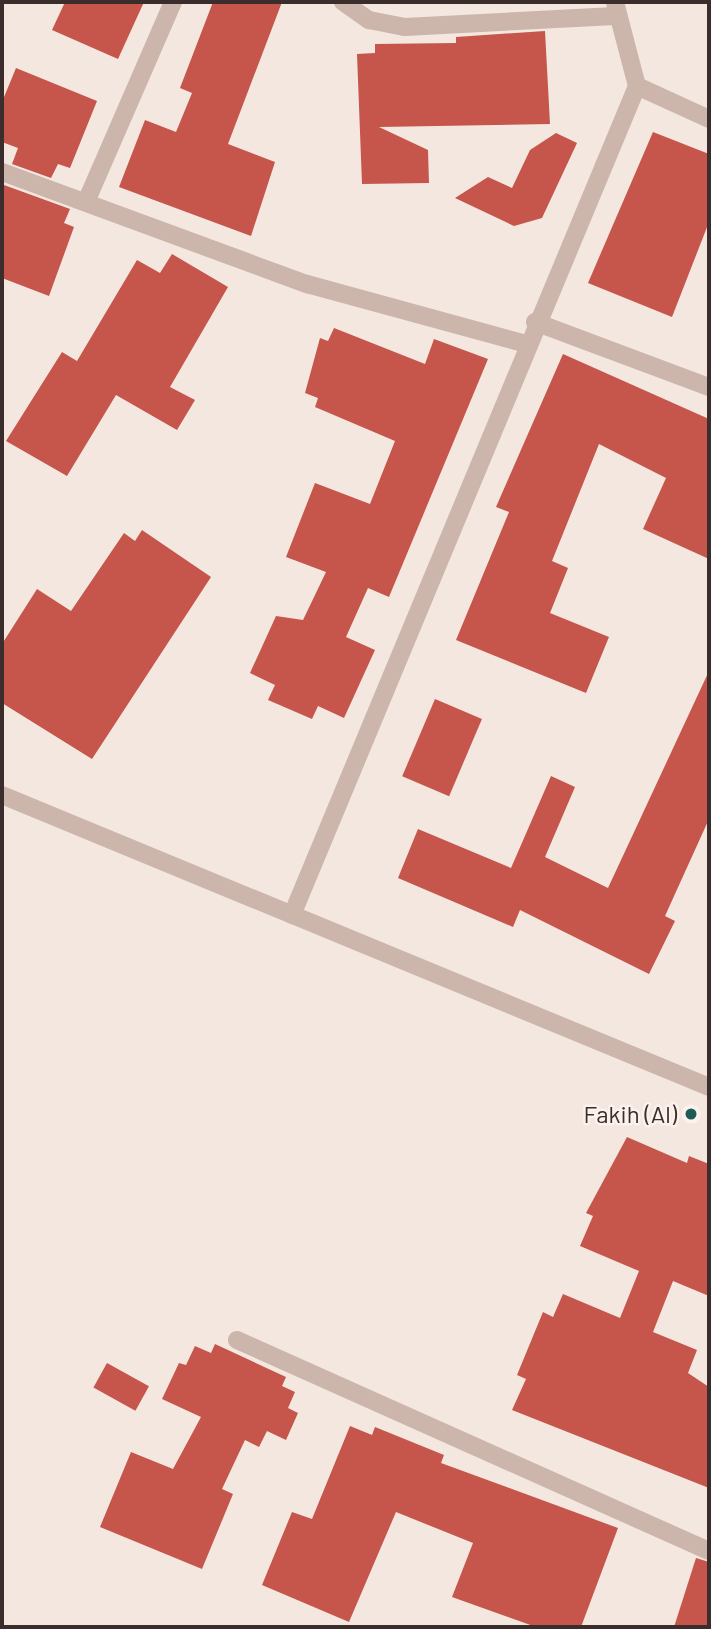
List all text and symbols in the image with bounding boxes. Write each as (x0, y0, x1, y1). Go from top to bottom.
place label: Fakih (Al) (583, 1100, 677, 1128)
marker: Fakih (Al) (683, 1106, 699, 1122)

